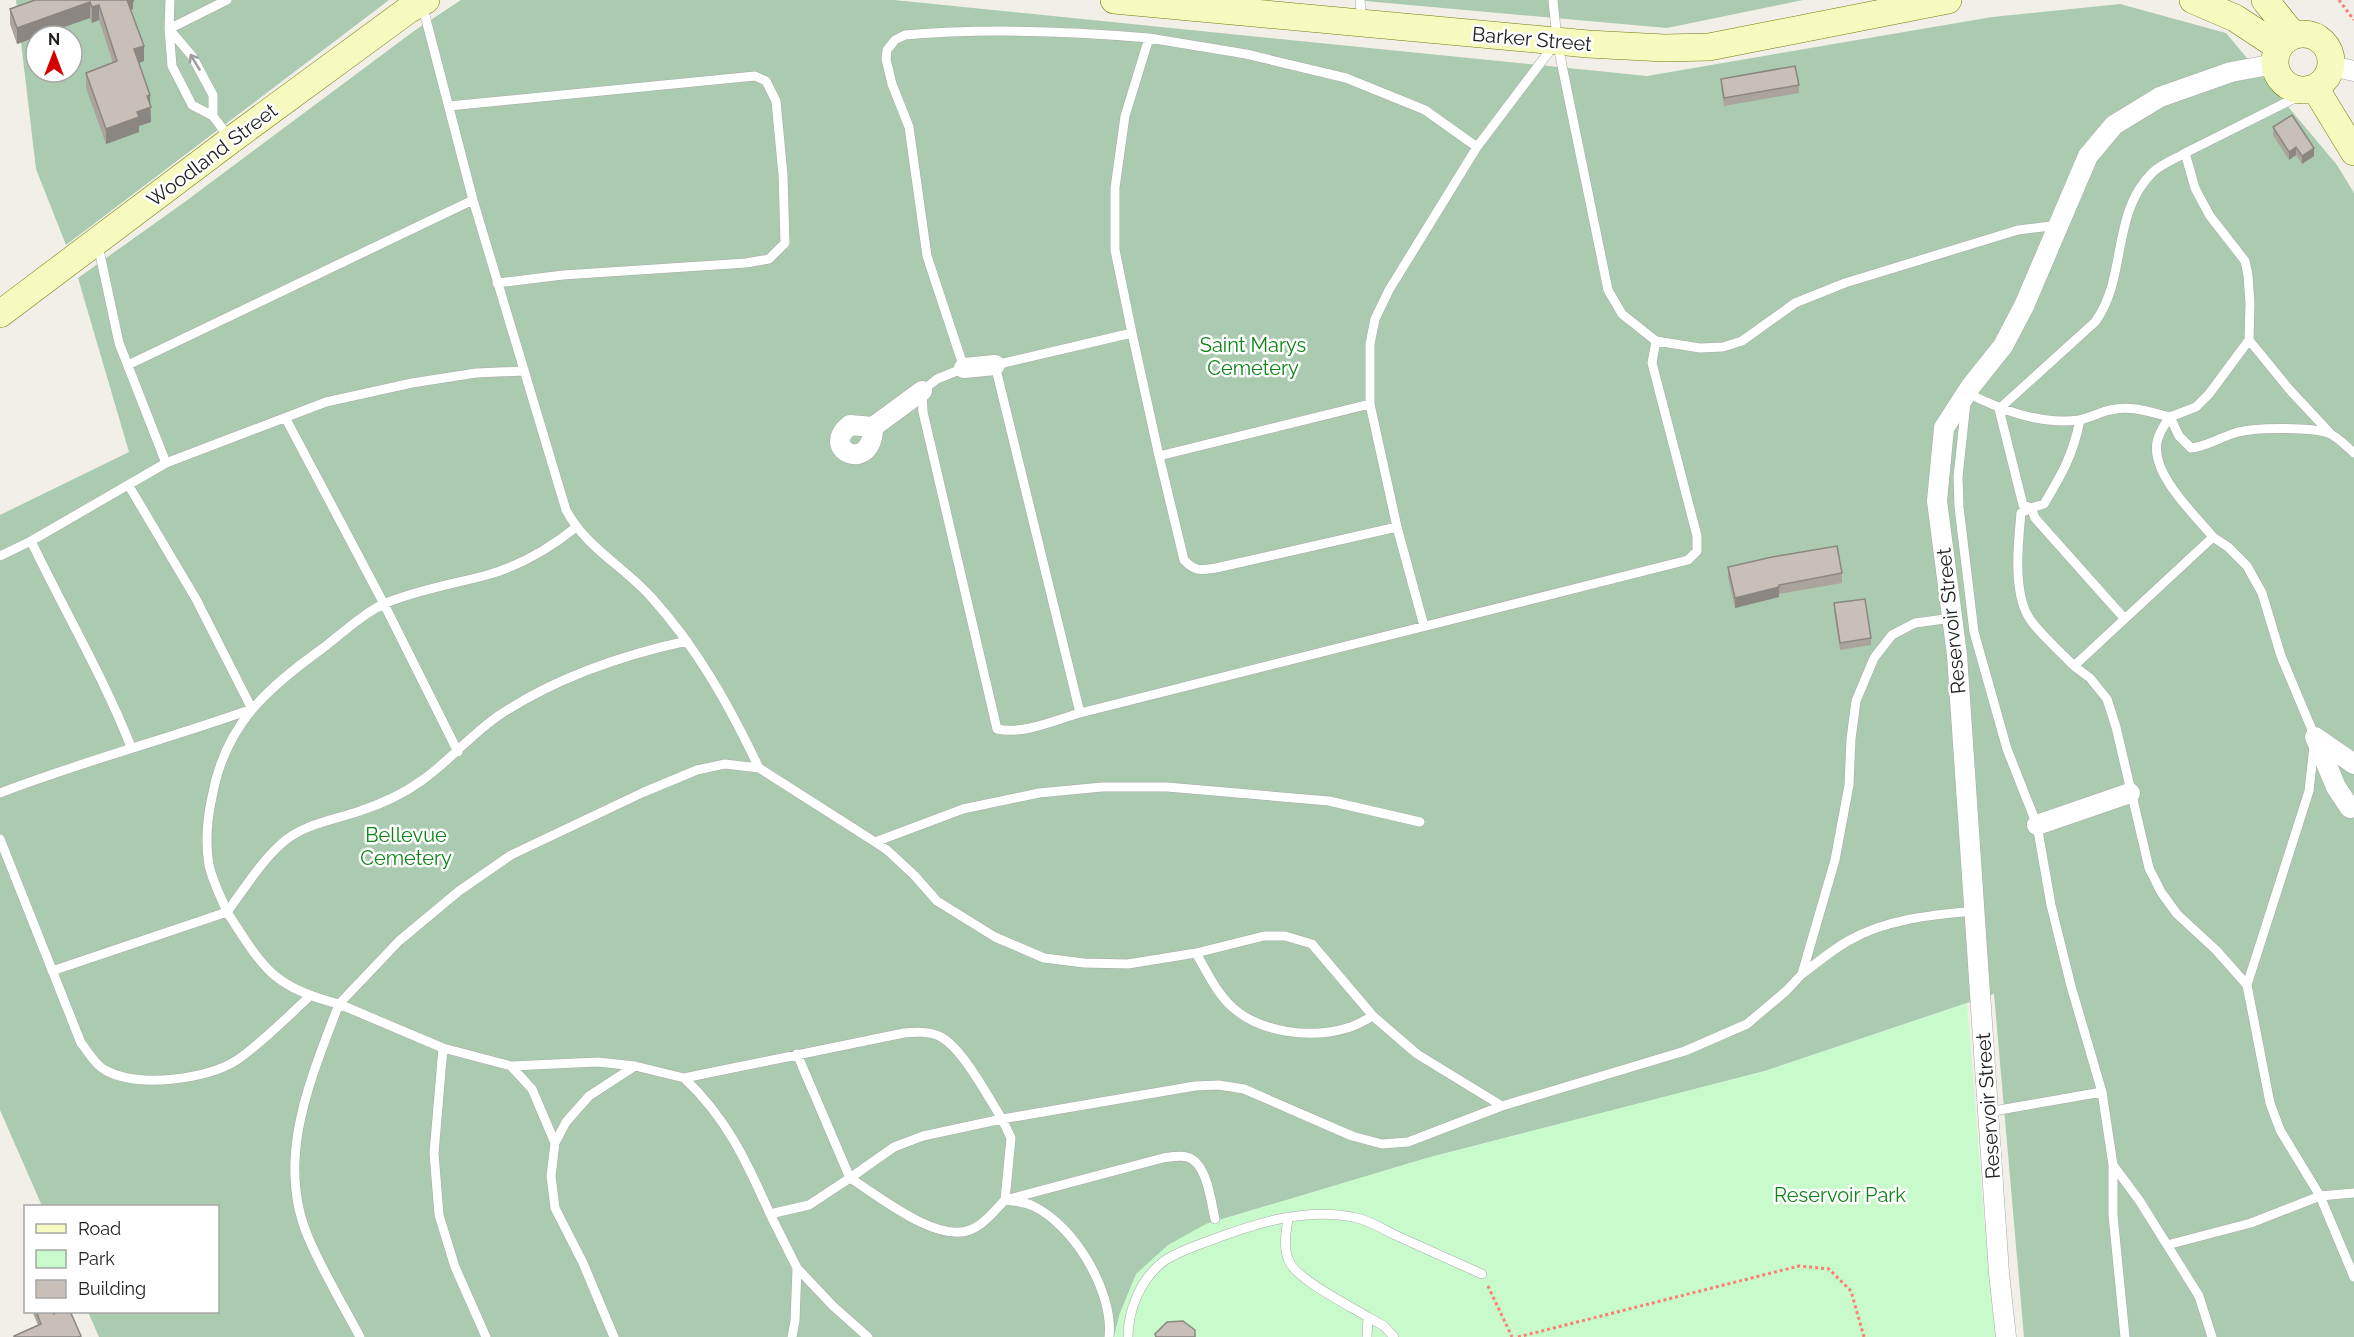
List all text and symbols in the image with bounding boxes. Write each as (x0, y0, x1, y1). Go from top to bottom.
street label: Barker Street (1471, 22, 1593, 56)
north arrow (24, 24, 84, 84)
text: N (48, 30, 60, 49)
one-way arrow (188, 54, 200, 71)
street label: Woodland Street (142, 98, 282, 212)
park label: Saint Marys Cemetery (1200, 333, 1306, 380)
street label: Reservoir Street (1931, 547, 1971, 695)
park label: Bellevue Cemetery (360, 823, 452, 870)
street label: Reservoir Street (1971, 1032, 2005, 1180)
park label: Reservoir Park (1774, 1183, 1906, 1207)
legend (24, 1205, 219, 1313)
text: Road (78, 1218, 121, 1239)
text: Park (78, 1248, 115, 1269)
text: Building (78, 1278, 146, 1299)

